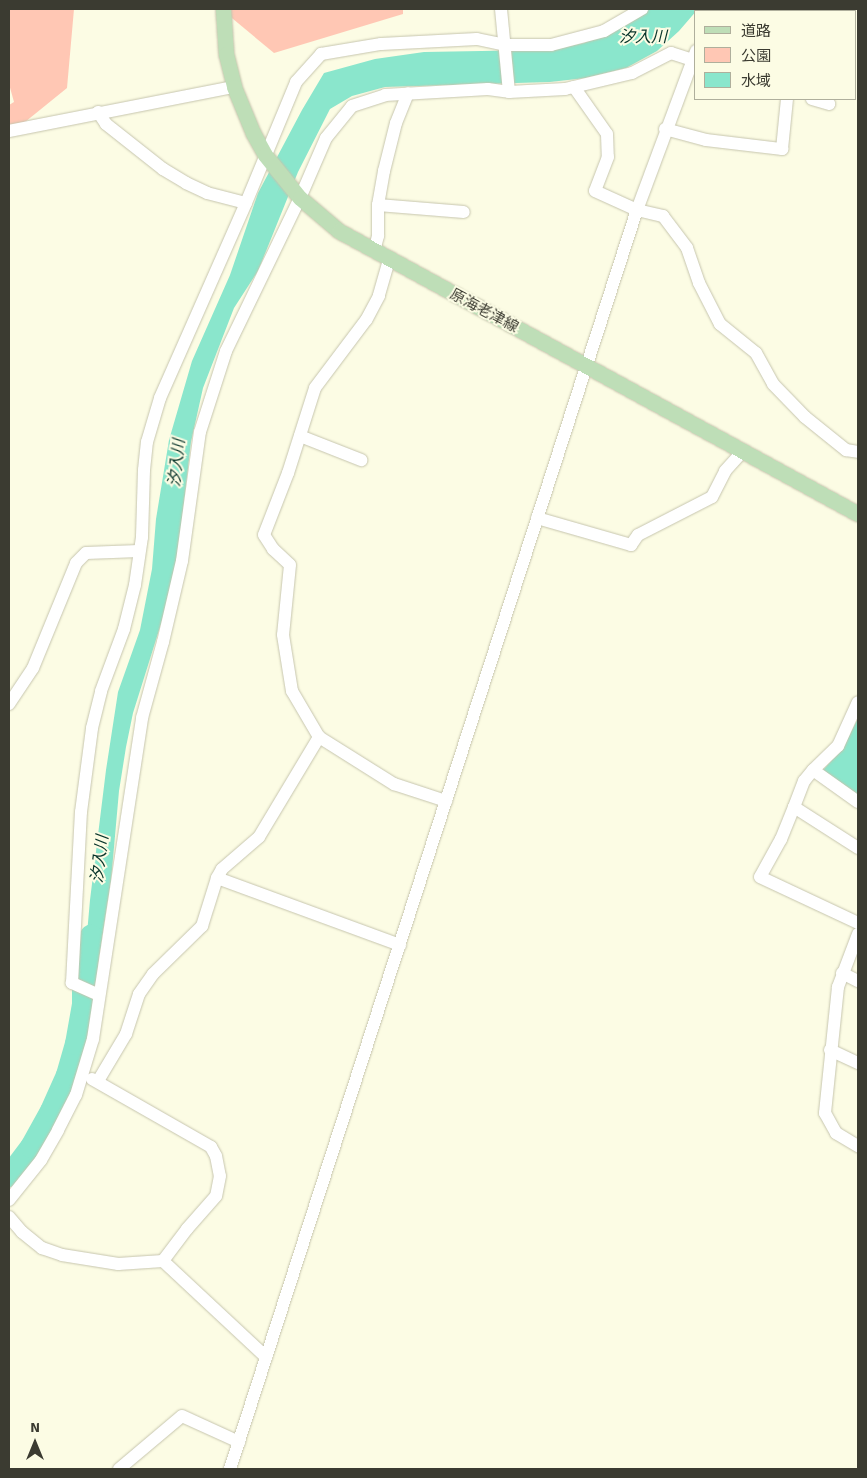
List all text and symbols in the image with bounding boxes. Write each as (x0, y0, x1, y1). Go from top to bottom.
legend (694, 10, 857, 100)
text: 道路 (741, 22, 771, 40)
water label: 汐入川 (619, 27, 667, 47)
text: 公園 (741, 47, 771, 65)
text: 水域 (741, 72, 771, 90)
street label: 原海老津線 (447, 285, 521, 337)
water label: 汐入川 (165, 438, 189, 488)
water label: 汐入川 (88, 834, 112, 884)
north arrow (10, 1418, 60, 1468)
text: N (30, 1419, 40, 1436)

